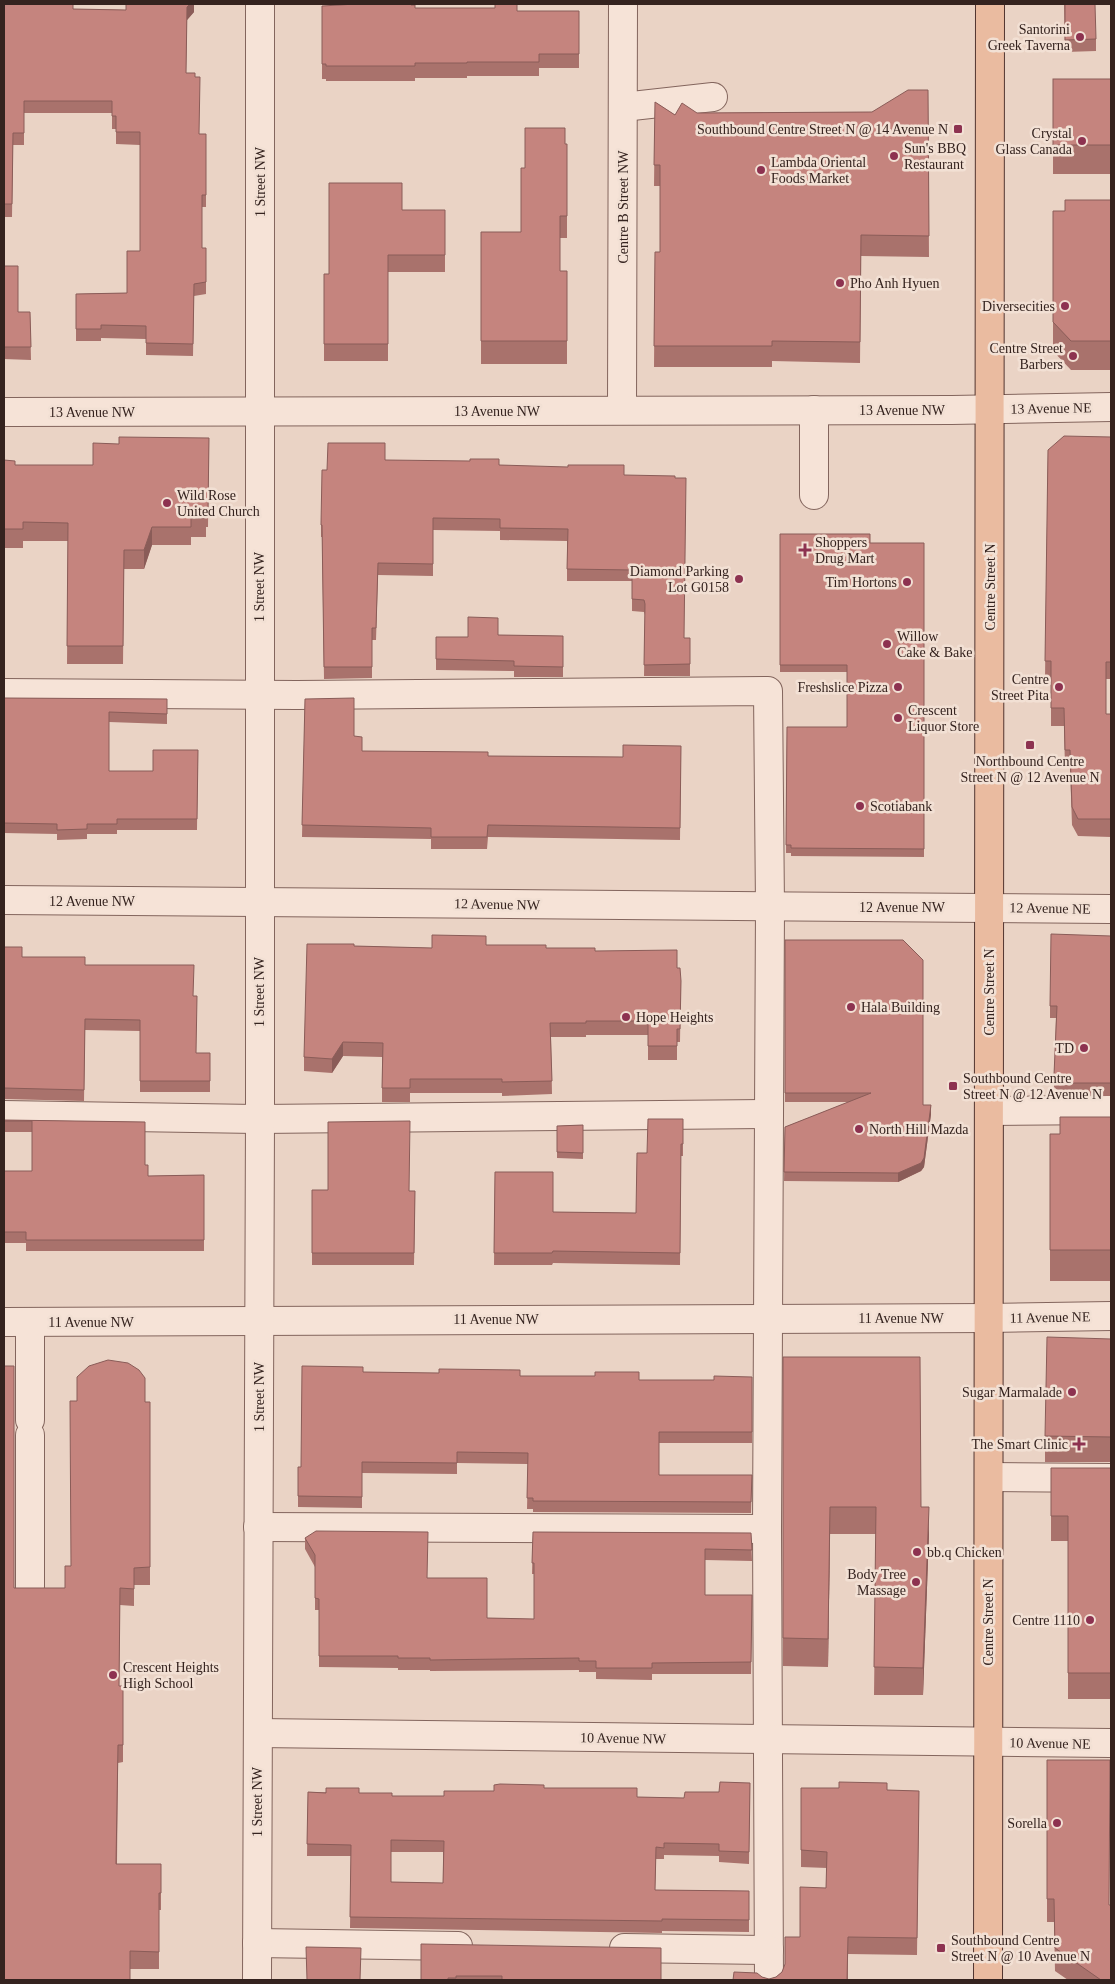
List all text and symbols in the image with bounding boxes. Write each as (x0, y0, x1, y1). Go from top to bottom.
place label: Santorini Greek Taverna (988, 22, 1071, 53)
marker: Santorini Greek Taverna (1074, 31, 1086, 43)
place label: Southbound Centre Street N @ 14 Avenue N (697, 122, 948, 137)
marker: Southbound Centre Street N @ 14 Avenue N (952, 123, 964, 135)
place label: Crystal Glass Canada (995, 126, 1073, 157)
marker: Crystal Glass Canada (1076, 135, 1088, 147)
place label: Sun's BBQ Restaurant (904, 141, 966, 172)
street label: 1 Street NW (253, 146, 268, 217)
street label: Centre B Street NW (616, 150, 631, 264)
marker: Sun's BBQ Restaurant (888, 150, 900, 162)
place label: Lambda Oriental Foods Market (771, 155, 866, 186)
marker: Lambda Oriental Foods Market (755, 164, 767, 176)
place label: Pho Anh Hyuen (850, 276, 939, 291)
marker: Pho Anh Hyuen (834, 277, 846, 289)
place label: Diversecities (982, 299, 1055, 314)
marker: Diversecities (1059, 300, 1071, 312)
place label: Centre Street Barbers (990, 341, 1063, 372)
marker: Centre Street Barbers (1067, 350, 1079, 362)
street label: 13 Avenue NE (1010, 400, 1092, 417)
street label: 13 Avenue NW (859, 403, 946, 418)
street label: 13 Avenue NW (454, 404, 541, 419)
street label: 13 Avenue NW (49, 405, 136, 420)
place label: Wild Rose United Church (177, 488, 260, 519)
marker: Wild Rose United Church (161, 497, 173, 509)
place label: Shoppers Drug Mart (815, 535, 875, 566)
street label: Centre Street N (983, 543, 998, 631)
marker: Shoppers Drug Mart (799, 544, 811, 556)
street label: 1 Street NW (252, 551, 267, 622)
place label: Diamond Parking Lot G0158 (630, 564, 729, 595)
marker: Diamond Parking Lot G0158 (733, 573, 745, 585)
place label: Tim Hortons (826, 575, 897, 590)
marker: Tim Hortons (901, 576, 913, 588)
place label: Willow Cake & Bake (897, 629, 972, 660)
marker: Willow Cake & Bake (881, 638, 893, 650)
place label: Centre Street Pita (991, 672, 1050, 703)
place label: Freshslice Pizza (797, 680, 889, 695)
marker: Freshslice Pizza (892, 681, 904, 693)
marker: Centre Street Pita (1053, 681, 1065, 693)
place label: Crescent Liquor Store (908, 703, 979, 734)
marker: Crescent Liquor Store (892, 712, 904, 724)
marker: Northbound Centre Street N @ 12 Avenue N (1024, 739, 1036, 751)
place label: Northbound Centre Street N @ 12 Avenue N (961, 754, 1100, 785)
place label: Scotiabank (870, 799, 932, 814)
marker: Scotiabank (854, 800, 866, 812)
street label: 12 Avenue NW (49, 894, 136, 909)
street label: 12 Avenue NW (454, 896, 541, 913)
street label: 12 Avenue NW (859, 900, 946, 915)
street label: 12 Avenue NE (1009, 900, 1091, 917)
street label: Centre Street N (982, 948, 997, 1036)
street label: 1 Street NW (252, 956, 267, 1027)
place label: Hala Building (861, 1000, 940, 1015)
marker: Hala Building (845, 1001, 857, 1013)
place label: Hope Heights (636, 1010, 713, 1025)
marker: Hope Heights (620, 1011, 632, 1023)
place label: TD (1055, 1041, 1074, 1056)
marker: TD (1078, 1042, 1090, 1054)
place label: Southbound Centre Street N @ 12 Avenue N (963, 1071, 1102, 1102)
marker: Southbound Centre Street N @ 12 Avenue N (947, 1080, 959, 1092)
place label: North Hill Mazda (869, 1122, 969, 1137)
marker: North Hill Mazda (853, 1123, 865, 1135)
street label: 11 Avenue NE (1009, 1309, 1091, 1326)
street label: 11 Avenue NW (858, 1311, 945, 1326)
street label: 11 Avenue NW (453, 1312, 540, 1327)
street label: 11 Avenue NW (48, 1315, 135, 1330)
street label: 1 Street NW (252, 1361, 267, 1432)
place label: Sugar Marmalade (962, 1385, 1062, 1400)
marker: Sugar Marmalade (1066, 1386, 1078, 1398)
place label: The Smart Clinic (972, 1437, 1068, 1452)
marker: The Smart Clinic (1072, 1437, 1086, 1451)
place label: bb.q Chicken (927, 1545, 1002, 1560)
marker: bb.q Chicken (911, 1546, 923, 1558)
place label: Body Tree Massage (847, 1567, 906, 1598)
marker: Body Tree Massage (910, 1576, 922, 1588)
street label: Centre Street N (981, 1578, 996, 1666)
place label: Centre 1110 (1012, 1613, 1080, 1628)
marker: Centre 1110 (1084, 1614, 1096, 1626)
place label: Crescent Heights High School (123, 1660, 219, 1691)
marker: Crescent Heights High School (107, 1669, 119, 1681)
street label: 10 Avenue NW (580, 1730, 667, 1747)
street label: 10 Avenue NE (1009, 1735, 1091, 1752)
street label: 1 Street NW (250, 1766, 265, 1837)
place label: Sorella (1007, 1816, 1048, 1831)
marker: Sorella (1051, 1817, 1063, 1829)
place label: Southbound Centre Street N @ 10 Avenue N (951, 1933, 1090, 1964)
marker: Southbound Centre Street N @ 10 Avenue N (935, 1942, 947, 1954)

